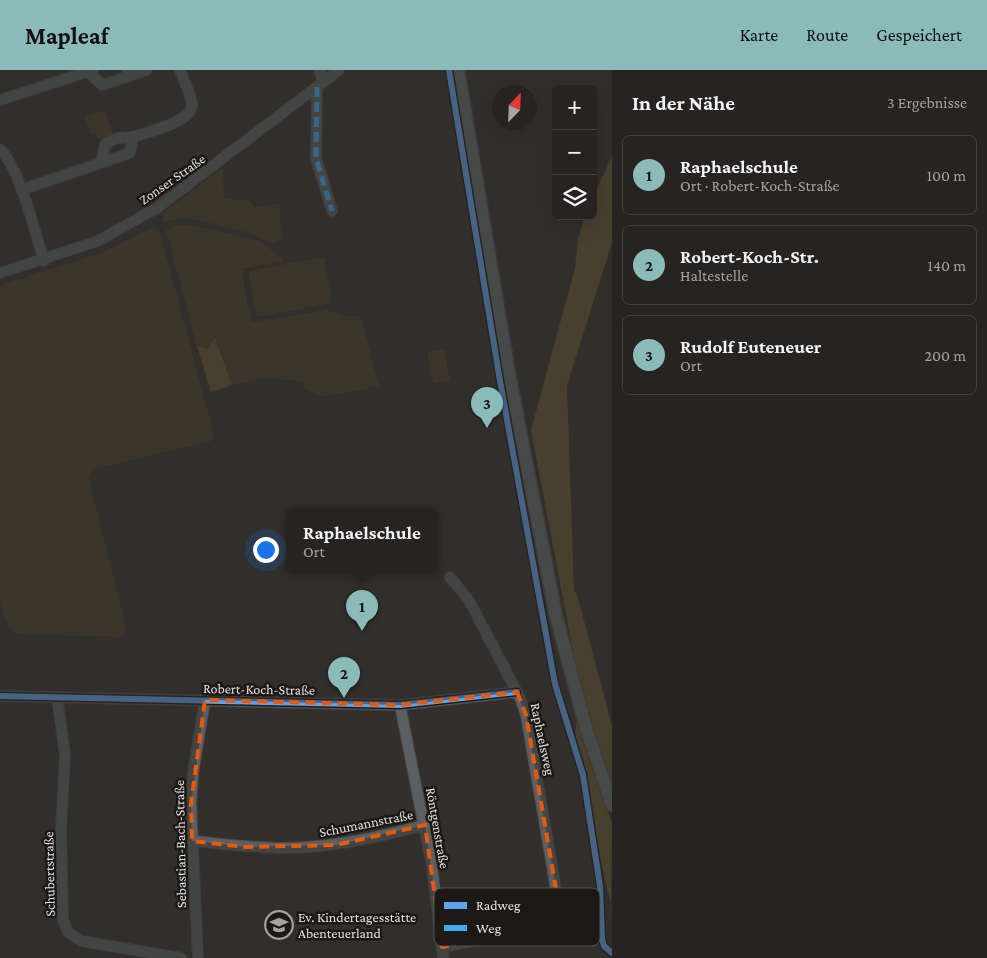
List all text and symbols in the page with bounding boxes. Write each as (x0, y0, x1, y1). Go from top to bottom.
text: Mapleaf (25, 22, 108, 49)
text: Karte (740, 25, 778, 45)
text: Route (806, 25, 848, 45)
text: Gespeichert (876, 25, 962, 45)
north arrow (492, 85, 537, 130)
map controls (552, 85, 597, 220)
button: + (552, 85, 597, 130)
text: In der Nähe (632, 91, 735, 115)
text: 3 Ergebnisse (887, 94, 967, 111)
button: − (552, 130, 597, 175)
street label: Zonser Straße (136, 150, 208, 208)
text: Raphaelschule (680, 156, 798, 177)
text: 1 (646, 167, 652, 184)
text: 100 m (927, 167, 966, 184)
button: layers (552, 175, 597, 220)
text: Ort · Robert-Koch-Straße (680, 177, 840, 194)
text: Robert-Koch-Str. (680, 246, 819, 267)
text: 2 (645, 257, 653, 274)
text: 140 m (928, 257, 966, 274)
text: Haltestelle (680, 267, 748, 284)
text: Rudolf Euteneuer (680, 336, 821, 357)
text: 3 (645, 347, 653, 364)
text: 200 m (924, 347, 966, 364)
text: Ort (680, 357, 702, 374)
pin: 3 (471, 387, 503, 428)
popup (286, 508, 438, 573)
text: Raphaelschule (303, 522, 421, 543)
your location (253, 537, 279, 563)
text: Ort (303, 543, 325, 560)
pin: 1 (346, 590, 378, 631)
pin: 2 (328, 657, 360, 698)
street label: Robert-Koch-Straße (203, 680, 315, 698)
street label: Raphaelsweg (527, 701, 559, 777)
street label: Sebastian-Bach-Straße (171, 780, 189, 908)
street label: Röntgenstraße (423, 786, 453, 870)
street label: Schumannstraße (318, 806, 414, 840)
street label: Schubertstraße (40, 831, 58, 917)
legend (434, 888, 600, 946)
text: Radweg (476, 897, 521, 913)
place label: Ev. Kindertagesstätte Abenteuerland (298, 909, 416, 941)
school or university icon: Ev. Kindertagesstätte Abenteuerland (264, 910, 294, 940)
text: Weg (476, 920, 501, 936)

